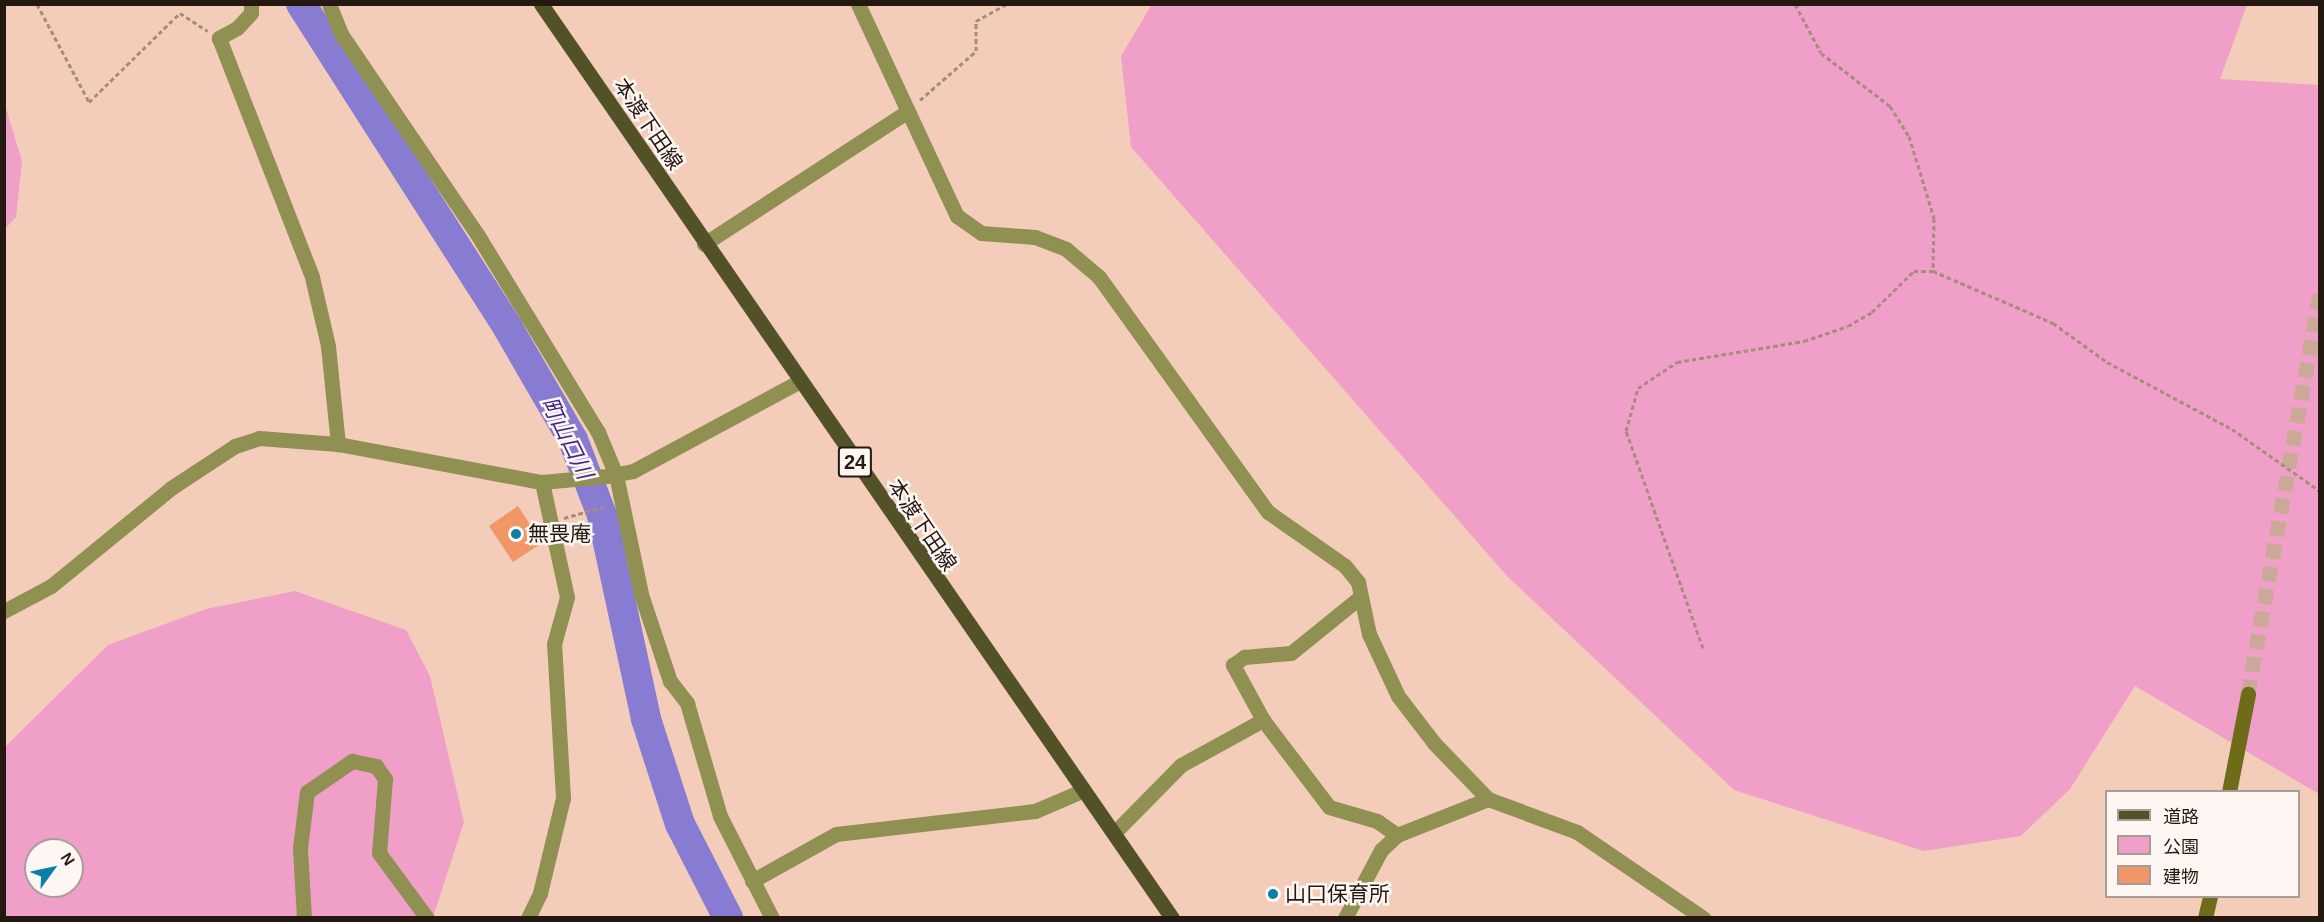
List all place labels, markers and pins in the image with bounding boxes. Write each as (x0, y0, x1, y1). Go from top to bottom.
place label: 無畏庵 (528, 521, 591, 547)
marker: 無畏庵 (509, 527, 523, 541)
place label: 山口保育所 (1285, 881, 1390, 907)
marker: 山口保育所 (1266, 887, 1280, 901)

